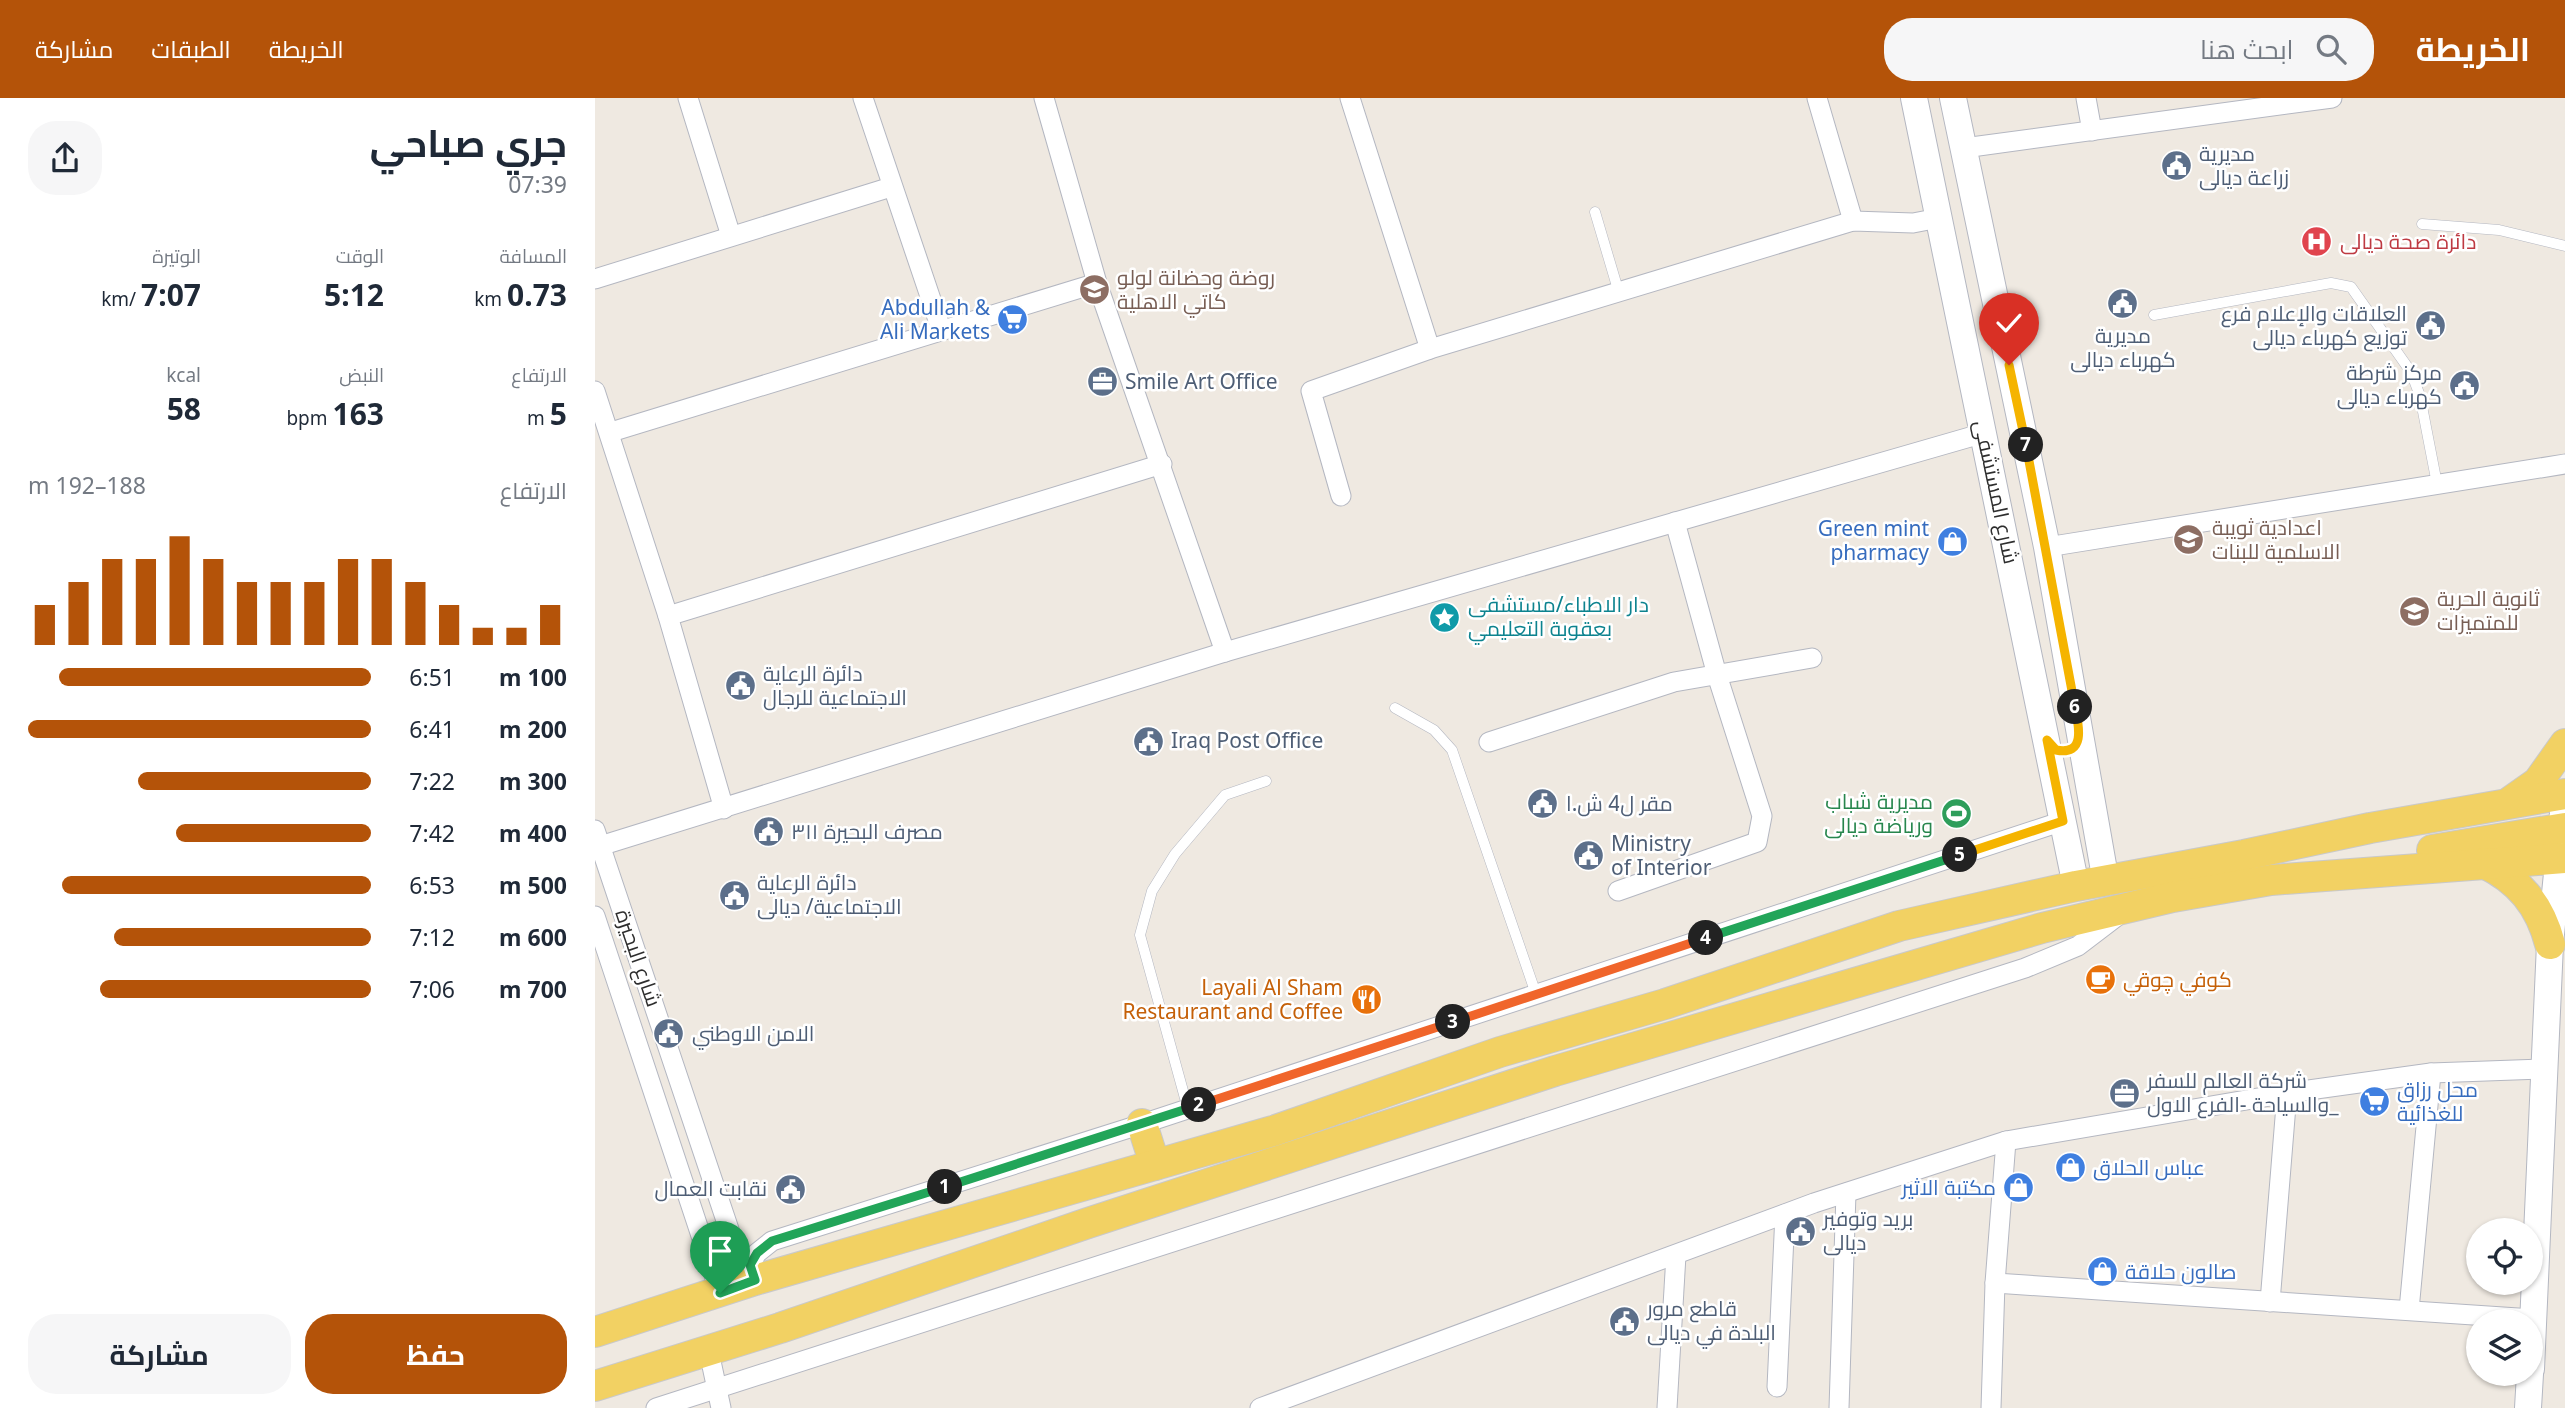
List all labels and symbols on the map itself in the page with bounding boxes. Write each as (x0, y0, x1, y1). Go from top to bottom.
place label: مديرية زراعة ديالى (2199, 139, 2289, 191)
public building icon: مديرية زراعة ديالى (2159, 149, 2193, 183)
hospital icon: دائرة صحة ديالى (2300, 225, 2334, 259)
place label: دائرة صحة ديالى (2340, 227, 2476, 255)
place label: روضة وحضانة لولو كاتي الاهلية (1117, 263, 1275, 318)
school or university icon: روضة وحضانة لولو كاتي الاهلية (1077, 273, 1111, 307)
public building icon: مديرية كهرباء ديالى (2106, 287, 2140, 321)
place label: Abdullah & Ali Markets (880, 293, 991, 345)
pin (1979, 293, 2039, 365)
place label: العلاقات والإعلام فرع توزيع كهرباء ديالى (2221, 299, 2407, 352)
supermarket icon: Abdullah & Ali Markets (996, 303, 1030, 337)
public building icon: العلاقات والإعلام فرع توزيع كهرباء ديالى (2413, 309, 2447, 343)
place label: مديرية كهرباء ديالى (2070, 321, 2176, 373)
place label: مركز شرطة كهرباء ديالى (2337, 358, 2442, 410)
office icon: Smile Art Office (1085, 365, 1119, 399)
place label: Smile Art Office (1125, 367, 1278, 395)
public building icon: مركز شرطة كهرباء ديالى (2448, 368, 2482, 402)
street label: شارع المستشفى (1967, 417, 2026, 566)
pin: 7 (2009, 428, 2043, 462)
place label: اعدادية ثويبة الاسلمية للبنات (2212, 513, 2340, 565)
place label: Green mint pharmacy (1818, 514, 1929, 566)
school or university icon: اعدادية ثويبة الاسلمية للبنات (2172, 523, 2206, 557)
shop icon: Green mint pharmacy (1935, 524, 1969, 558)
place label: ثانوية الحرية للمتميزات (2437, 584, 2540, 636)
place label: دار الاطباء/مستشفى بعقوبة التعليمي (1468, 590, 1649, 645)
school or university icon: ثانوية الحرية للمتميزات (2397, 594, 2431, 628)
place icon: دار الاطباء/مستشفى بعقوبة التعليمي (1428, 600, 1462, 634)
place label: دائرة الرعاية الاجتماعية للرجال (763, 659, 907, 711)
public building icon: دائرة الرعاية الاجتماعية للرجال (723, 669, 757, 703)
pin: 6 (2057, 690, 2093, 724)
public building icon: Iraq Post Office (1131, 724, 1165, 758)
place label: Iraq Post Office (1171, 726, 1323, 754)
public building icon: مقر ل4 ش.ا (1526, 787, 1560, 821)
place label: مديرية شباب ورياضة ديالى (1824, 787, 1933, 839)
place label: مقر ل4 ش.ا (1566, 789, 1673, 817)
sports icon: مديرية شباب ورياضة ديالى (1939, 797, 1973, 831)
public building icon: مصرف البحيرة ٣١١ (751, 815, 785, 849)
place label: مصرف البحيرة ٣١١ (791, 817, 943, 845)
place label: Ministry of Interior (1611, 829, 1712, 881)
pin: 5 (1943, 838, 1977, 872)
public building icon: Ministry of Interior (1571, 839, 1605, 873)
place label: دائرة الرعاية الاجتماعية/ ديالى (757, 868, 902, 920)
public building icon: دائرة الرعاية الاجتماعية/ ديالى (717, 878, 751, 912)
street label: شارع البحيرة (608, 905, 669, 1010)
pin: 4 (1689, 920, 1723, 956)
cafe icon: كوفي چوقي (2083, 963, 2117, 997)
place label: كوفي چوقي (2123, 965, 2232, 996)
place label: Layali Al Sham Restaurant and Coffee (1122, 973, 1343, 1025)
restaurant icon: Layali Al Sham Restaurant and Coffee (1349, 983, 1383, 1017)
pin: 3 (1435, 1004, 1471, 1040)
public building icon: الامن الاوطني (652, 1017, 686, 1051)
place label: الامن الاوطني (692, 1019, 814, 1050)
place label: شركة العالم للسفر والسياحة -الفرع الاول_ (2146, 1066, 2339, 1119)
place label: محل رزاق للغذائية (2397, 1075, 2478, 1127)
office icon: شركة العالم للسفر والسياحة -الفرع الاول_ (2107, 1076, 2141, 1110)
supermarket icon: محل رزاق للغذائية (2357, 1085, 2391, 1119)
pin: 2 (1181, 1088, 1217, 1122)
shop icon: عباس الحلاق (2053, 1151, 2087, 1185)
place label: عباس الحلاق (2093, 1153, 2205, 1181)
pin: 1 (927, 1170, 963, 1204)
shop icon: مكتبة الاثير (2002, 1171, 2036, 1205)
public building icon: نقابت العمال (773, 1172, 807, 1206)
place label: مكتبة الاثير (1901, 1173, 1996, 1201)
place label: نقابت العمال (654, 1174, 767, 1202)
place label: بريد وتوفير ديالى (1822, 1204, 1913, 1256)
public building icon: بريد وتوفير ديالى (1783, 1214, 1817, 1248)
pin (690, 1221, 750, 1293)
shop icon: صالون حلاقة (2085, 1255, 2119, 1289)
place label: صالون حلاقة (2125, 1257, 2236, 1285)
place label: قاطع مرور البلدة في ديالى (1646, 1294, 1776, 1349)
public building icon: قاطع مرور البلدة في ديالى (1607, 1304, 1641, 1338)

